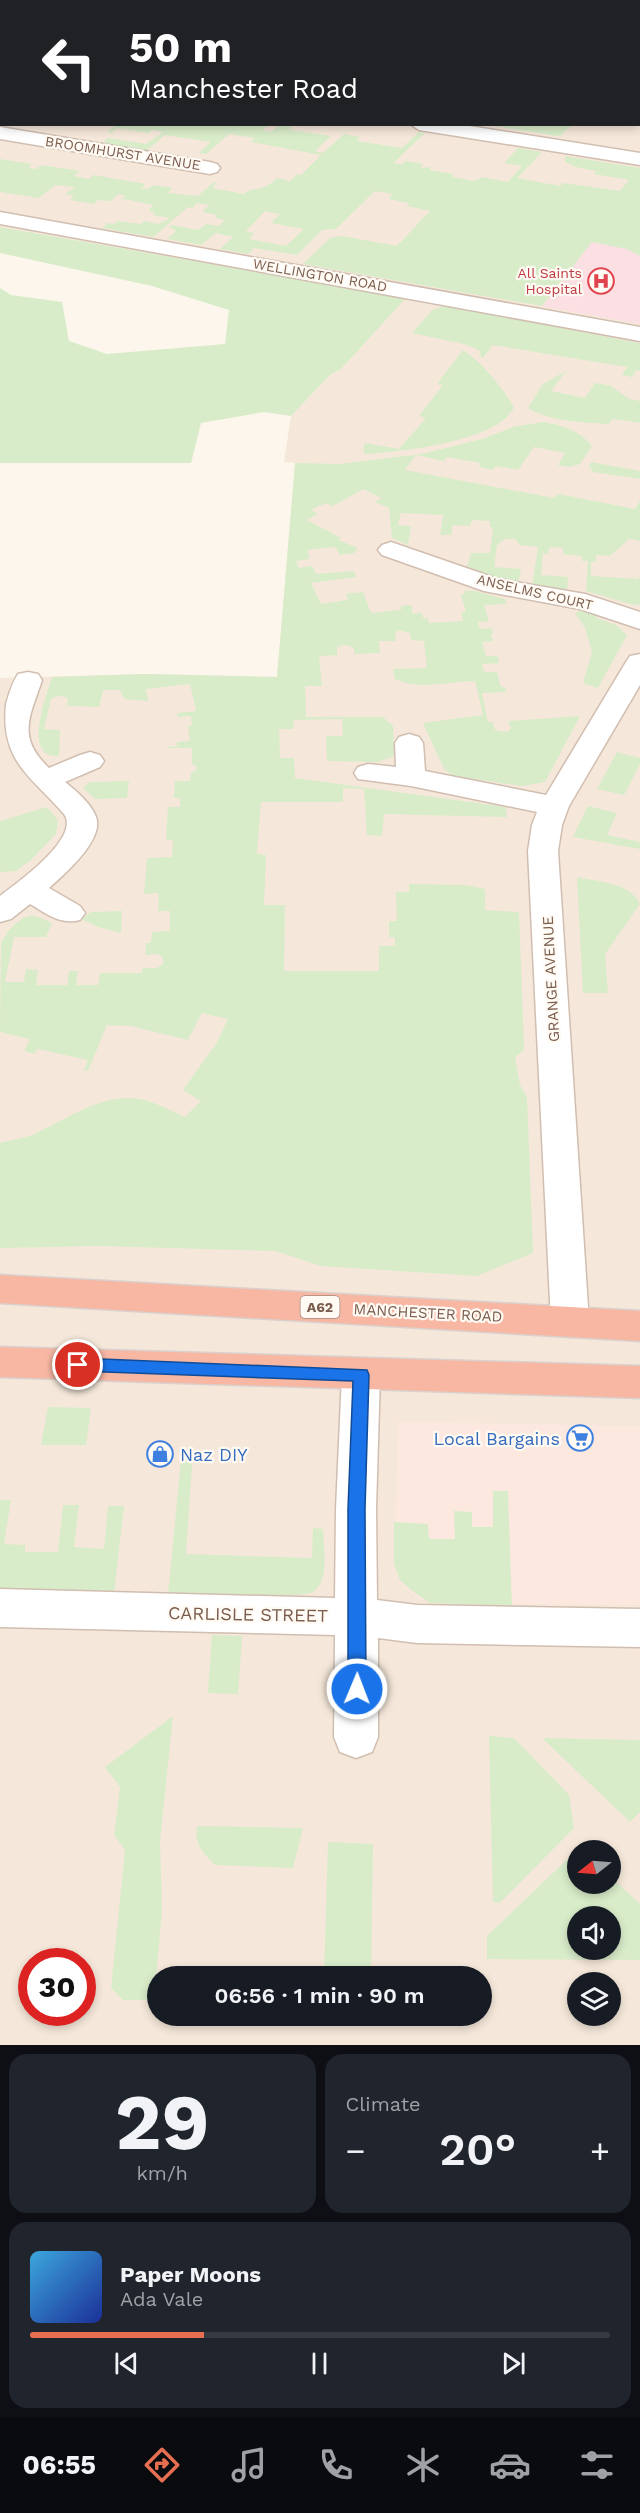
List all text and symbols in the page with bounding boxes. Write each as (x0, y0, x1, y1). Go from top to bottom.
text: 50 m (129, 23, 232, 72)
icon: left (30, 24, 108, 102)
text: Manchester Road (129, 73, 358, 105)
street label: BROOMHURST AVENUE (44, 133, 202, 173)
street label: WELLINGTON ROAD (252, 255, 388, 295)
place label: All Saints Hospital (518, 265, 583, 297)
hospital icon: All Saints Hospital (586, 266, 616, 296)
street label: ANSELMS COURT (475, 571, 595, 613)
street label: GRANGE AVENUE (539, 916, 563, 1042)
road number: A62 (300, 1296, 340, 1318)
street label: MANCHESTER ROAD (353, 1300, 503, 1326)
pin (52, 1339, 103, 1390)
icon: arrive (61, 1348, 94, 1381)
supermarket icon: Local Bargains (565, 1423, 595, 1453)
place label: Local Bargains (433, 1428, 560, 1449)
shop icon: Naz DIY (145, 1439, 175, 1469)
place label: Naz DIY (180, 1444, 248, 1465)
street label: CARLISLE STREET (168, 1602, 328, 1626)
position arrow (325, 1657, 389, 1721)
north arrow (567, 1840, 621, 1894)
map controls (567, 1840, 621, 2026)
button: sound (567, 1906, 621, 1960)
speed limit sign: 30 (18, 1948, 96, 2026)
button: layers (567, 1972, 621, 2026)
text: 06:56 · 1 min · 90 m (215, 1983, 424, 2008)
text: 29 (115, 2076, 210, 2168)
text: Climate (346, 2092, 421, 2116)
text: 20° (439, 2123, 516, 2176)
text: − (346, 2131, 365, 2170)
text: + (590, 2131, 610, 2170)
text: km/h (136, 2161, 188, 2185)
text: Paper Moons (120, 2262, 261, 2287)
text: Ada Vale (120, 2287, 203, 2311)
icon: previous (110, 2347, 143, 2380)
icon: pause (303, 2347, 336, 2380)
icon: next (497, 2347, 530, 2380)
icon: directions (141, 2444, 183, 2486)
icon: music (228, 2444, 270, 2486)
icon: phone (315, 2444, 357, 2486)
icon: climate (402, 2444, 444, 2486)
icon: car (489, 2444, 531, 2486)
icon: filters (576, 2444, 618, 2486)
text: 06:55 (22, 2449, 96, 2481)

